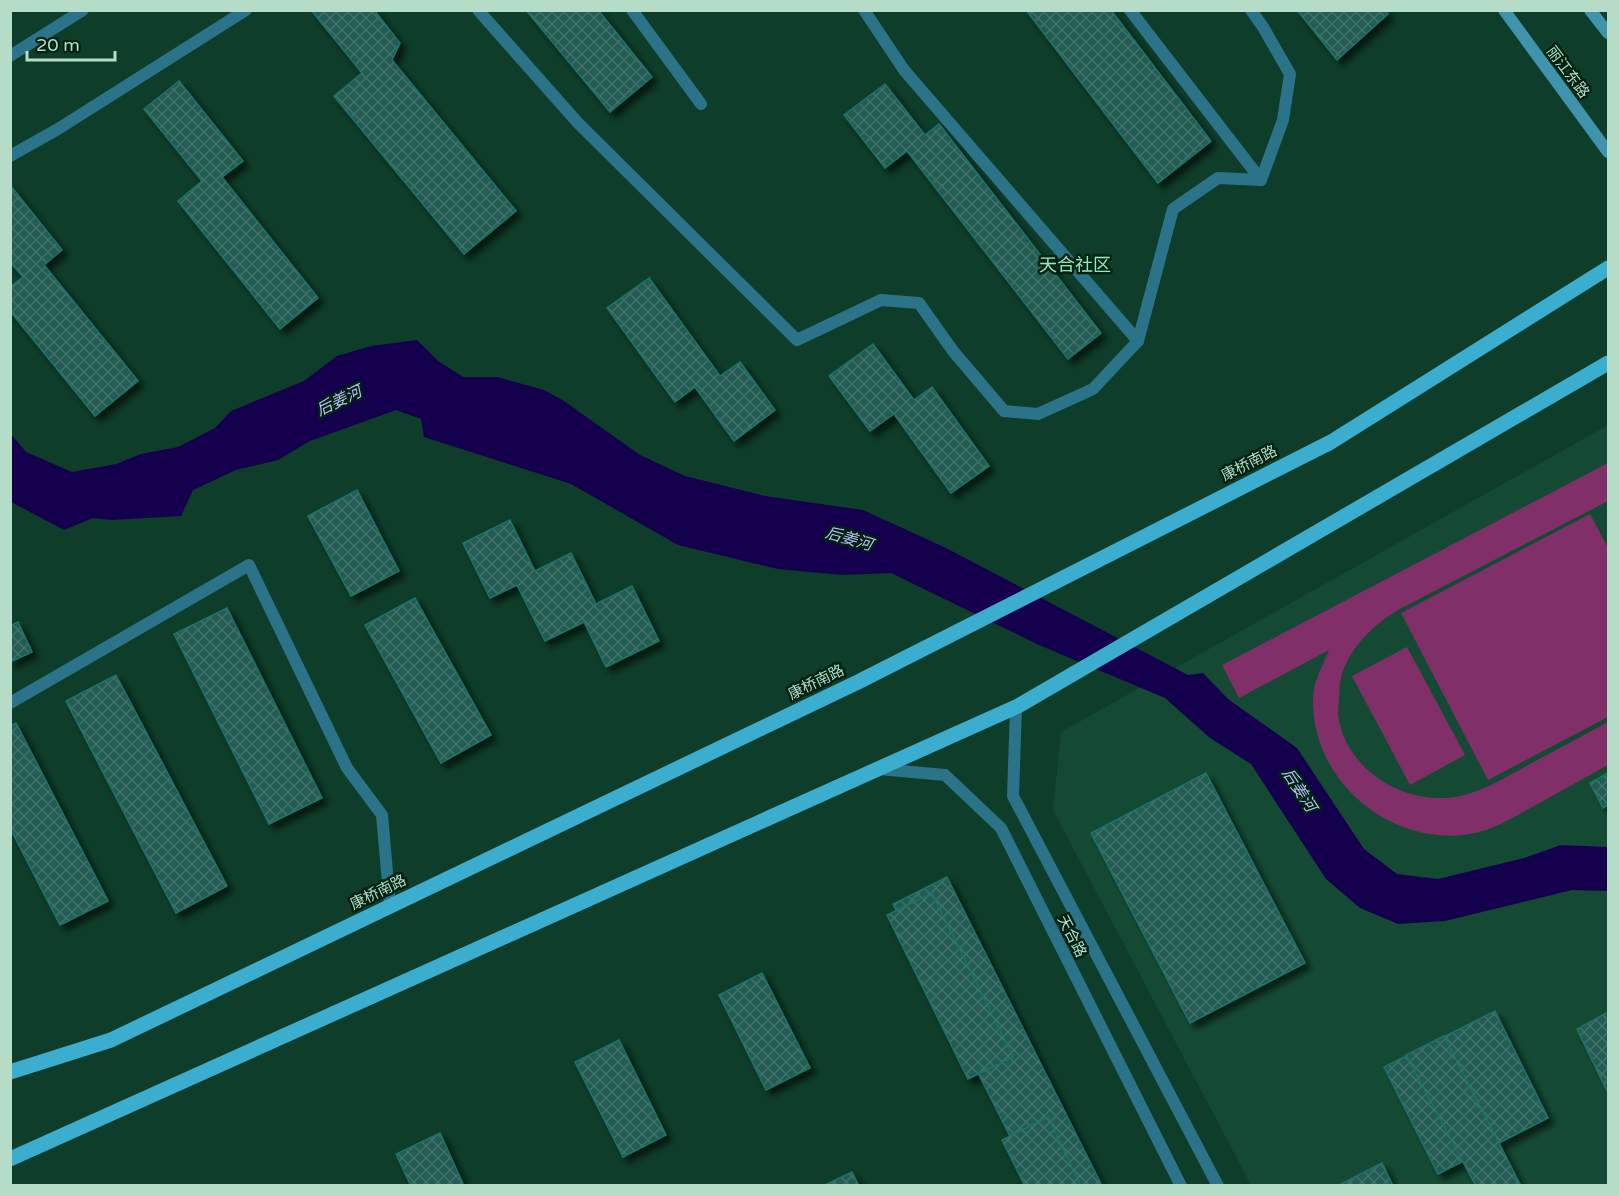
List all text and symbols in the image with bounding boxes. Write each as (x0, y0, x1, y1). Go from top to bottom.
scale bar (27, 24, 116, 62)
text: 20 m (36, 34, 80, 56)
street label: 丽江东路 (1543, 43, 1593, 101)
district label: 天合社区 (1039, 254, 1111, 276)
water label: 后姜河 (313, 380, 368, 421)
street label: 康桥南路 (1218, 441, 1280, 485)
water label: 后姜河 (823, 523, 878, 556)
street label: 康桥南路 (785, 661, 847, 703)
water label: 后姜河 (1278, 764, 1322, 818)
street label: 康桥南路 (347, 871, 409, 913)
street label: 天合路 (1054, 912, 1090, 960)

